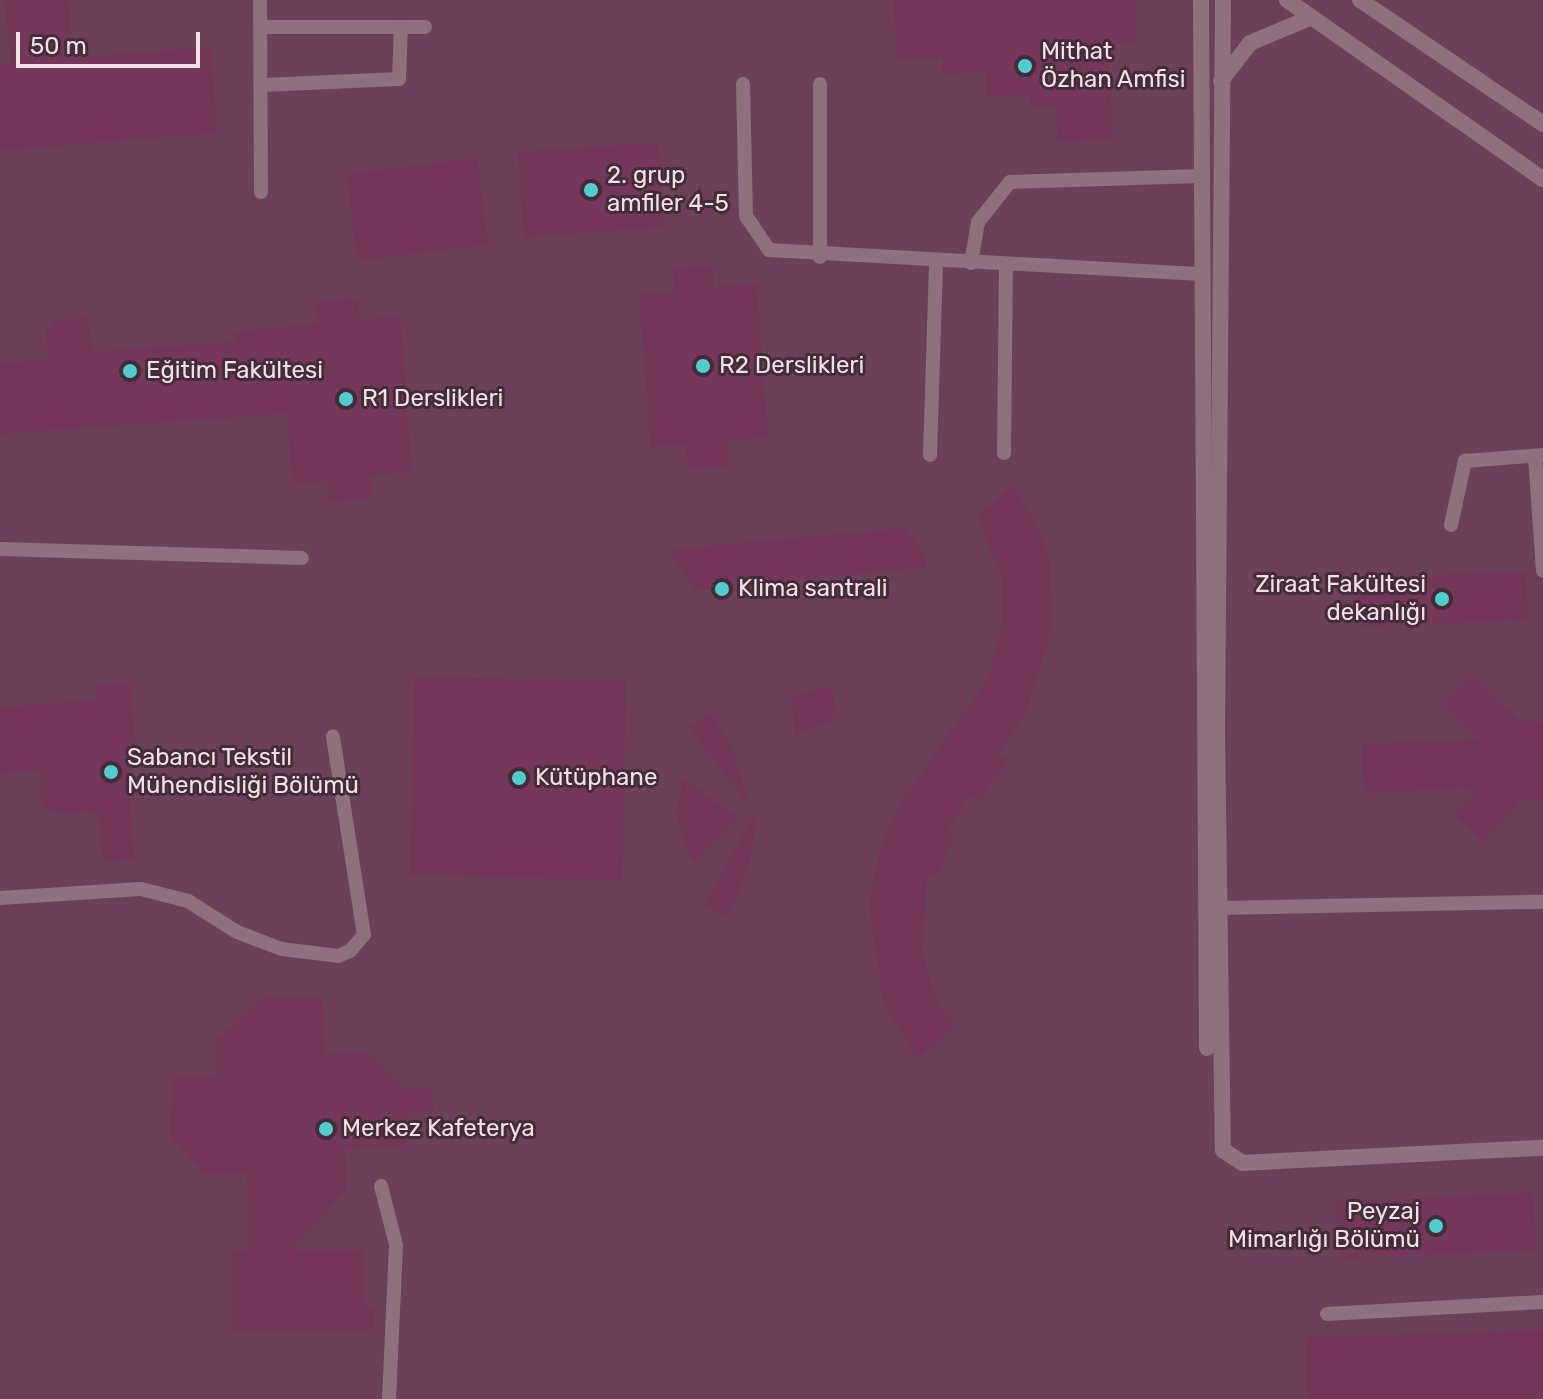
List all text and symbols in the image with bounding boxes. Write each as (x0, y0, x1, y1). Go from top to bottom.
scale bar (20, 16, 204, 66)
text: 50 m (30, 32, 87, 60)
place label: Mithat Özhan Amfisi (1041, 38, 1186, 94)
marker: Mithat Özhan Amfisi (1016, 57, 1034, 75)
place label: 2. grup amfiler 4-5 (607, 162, 729, 218)
marker: 2. grup amfiler 4-5 (582, 181, 600, 199)
place label: R2 Derslikleri (719, 352, 864, 380)
place label: Eğitim Fakültesi (146, 357, 323, 385)
marker: R2 Derslikleri (694, 357, 712, 375)
marker: Eğitim Fakültesi (121, 362, 139, 380)
place label: R1 Derslikleri (362, 385, 503, 413)
marker: R1 Derslikleri (337, 390, 355, 408)
place label: Ziraat Fakültesi dekanlığı (1255, 571, 1426, 627)
place label: Klima santrali (738, 575, 888, 603)
marker: Klima santrali (713, 580, 731, 598)
marker: Ziraat Fakültesi dekanlığı (1433, 590, 1451, 608)
place label: Sabancı Tekstil Mühendisliği Bölümü (127, 744, 359, 800)
marker: Sabancı Tekstil Mühendisliği Bölümü (102, 763, 120, 781)
place label: Kütüphane (535, 764, 657, 792)
marker: Kütüphane (510, 769, 528, 787)
place label: Merkez Kafeterya (342, 1115, 535, 1143)
marker: Merkez Kafeterya (317, 1120, 335, 1138)
place label: Peyzaj Mimarlığı Bölümü (1228, 1198, 1420, 1254)
marker: Peyzaj Mimarlığı Bölümü (1427, 1217, 1445, 1235)

